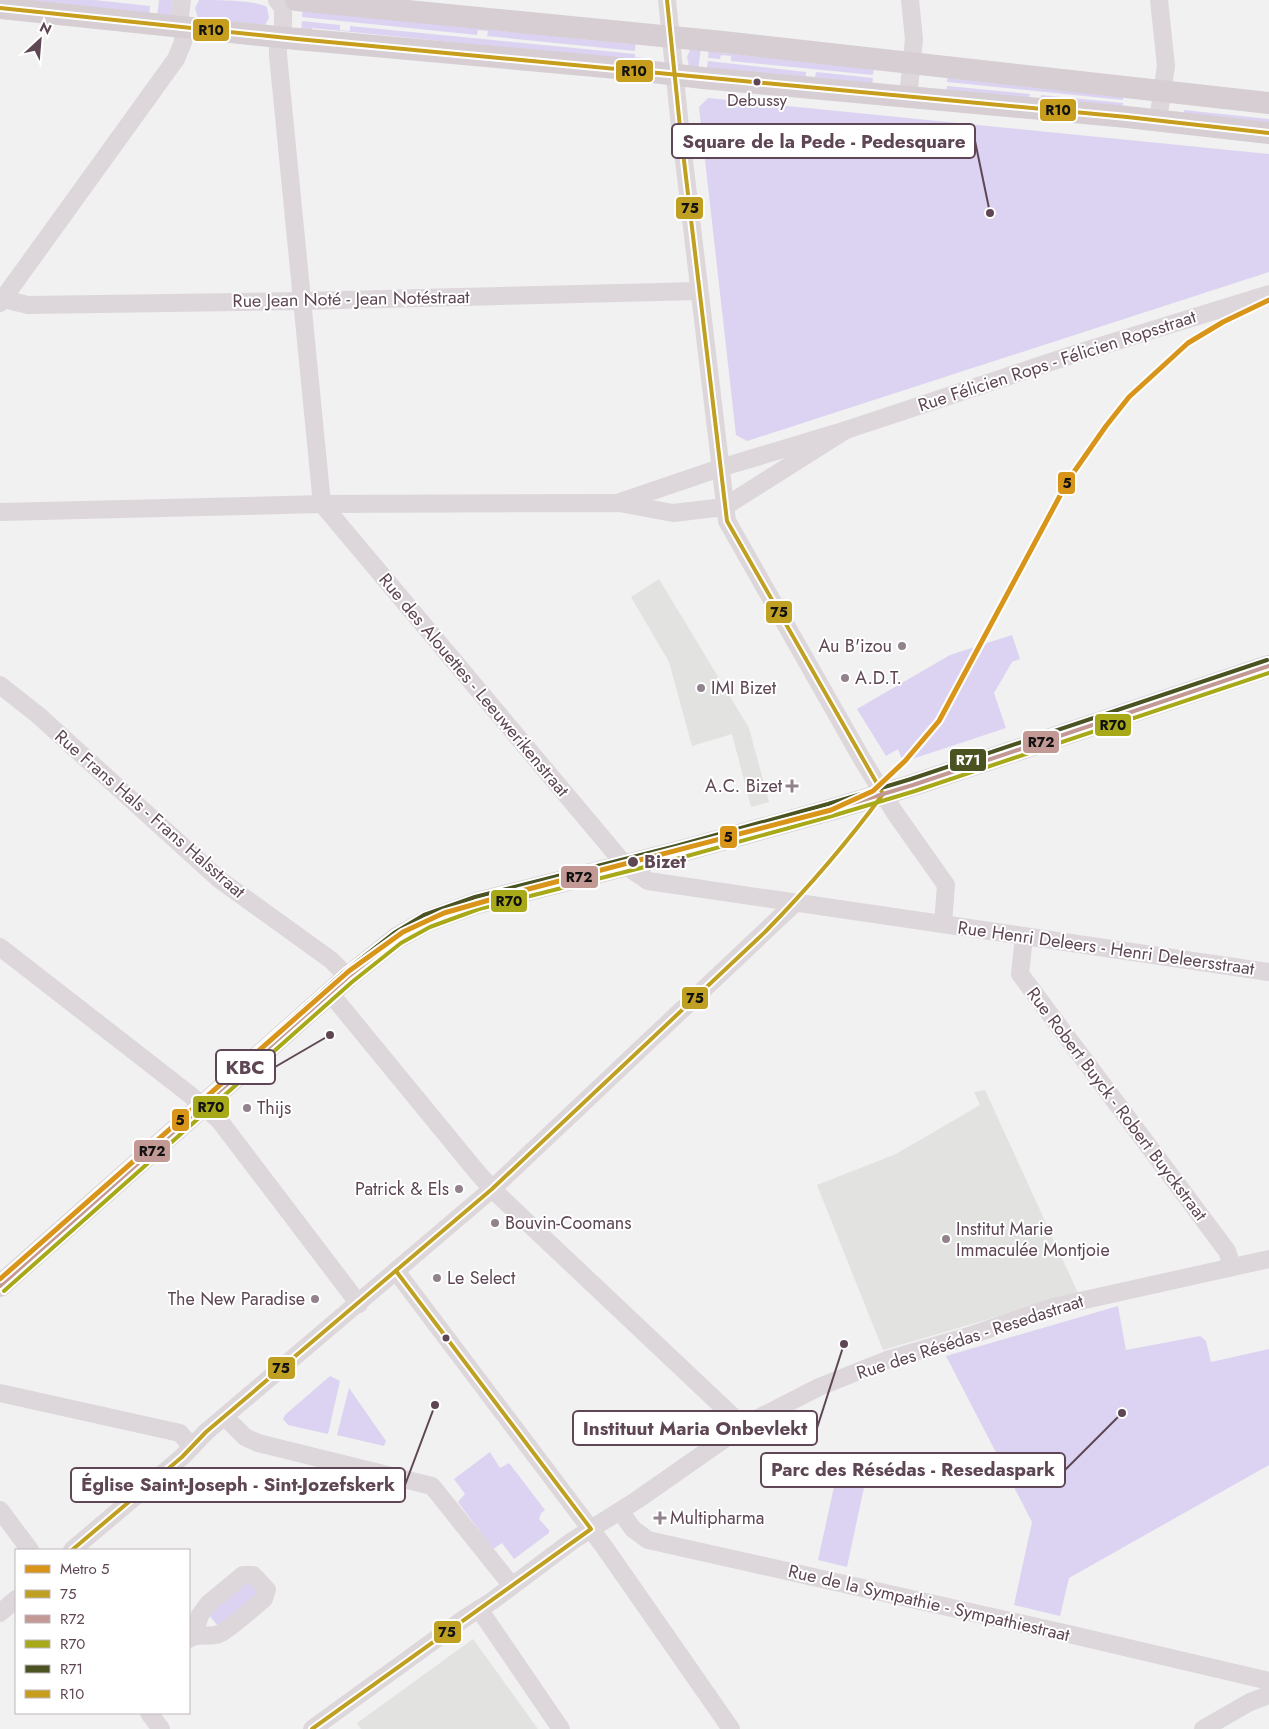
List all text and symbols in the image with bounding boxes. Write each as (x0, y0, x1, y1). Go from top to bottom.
north arrow (15, 15, 65, 65)
text: N (36, 17, 55, 40)
line badge: R10 (192, 18, 230, 42)
text: R10 (198, 20, 224, 40)
line badge: R10 (615, 59, 654, 83)
text: R10 (621, 61, 647, 81)
marker: Debussy (752, 77, 762, 87)
place label: Debussy (727, 88, 788, 112)
line badge: R10 (1039, 98, 1077, 122)
text: R10 (1045, 100, 1071, 120)
callout: Square de la Pede - Pedesquare (672, 124, 975, 158)
text: Square de la Pede - Pedesquare (682, 128, 966, 155)
line badge: 75 (675, 196, 704, 220)
text: 75 (681, 198, 699, 218)
street label: Rue Jean Noté - Jean Notéstraat (232, 284, 470, 314)
street label: Rue Félicien Rops - Félicien Ropsstraat (915, 303, 1200, 418)
line badge: 5 (1057, 471, 1076, 495)
text: 5 (1062, 473, 1072, 493)
street label: Rue des Alouettes - Leeuwerikenstraat (373, 568, 576, 803)
line badge: 75 (765, 600, 793, 624)
text: 75 (770, 602, 788, 622)
place label: Au B'izou (818, 633, 892, 659)
marker: Au B'izou (896, 640, 908, 652)
place label: A.D.T. (855, 665, 902, 691)
marker: A.D.T. (839, 672, 851, 684)
place label: IMI Bizet (711, 675, 777, 701)
marker: IMI Bizet (695, 682, 707, 694)
line badge: R70 (1094, 713, 1132, 737)
text: R70 (1100, 715, 1126, 735)
street label: Rue Frans Hals - Frans Halsstraat (49, 724, 252, 905)
line badge: R72 (1022, 730, 1060, 754)
text: R72 (1028, 732, 1054, 752)
line badge: R71 (949, 748, 987, 772)
text: R71 (956, 750, 980, 770)
place label: A.C. Bizet (705, 773, 783, 799)
marker: A.C. Bizet (786, 780, 798, 792)
line badge: 5 (719, 825, 738, 849)
text: 5 (723, 827, 733, 847)
place label: Bizet (644, 849, 686, 875)
marker: Bizet (626, 855, 640, 869)
line badge: R72 (560, 865, 599, 889)
text: R72 (566, 867, 592, 887)
line badge: R70 (490, 889, 528, 913)
text: R70 (496, 891, 522, 911)
street label: Rue Henri Deleers - Henri Deleersstraat (956, 914, 1257, 982)
street label: Rue Robert Buyck - Robert Buyckstraat (1021, 982, 1214, 1227)
line badge: 75 (681, 986, 709, 1010)
text: 75 (686, 988, 704, 1008)
callout: KBC (216, 1050, 275, 1084)
text: KBC (225, 1054, 265, 1081)
line badge: R70 (192, 1095, 230, 1119)
place label: Thijs (257, 1095, 291, 1121)
text: R70 (198, 1097, 224, 1117)
marker: Thijs (241, 1102, 253, 1114)
line badge: 5 (171, 1108, 190, 1132)
text: 5 (175, 1110, 185, 1130)
line badge: R72 (133, 1139, 171, 1163)
text: R72 (139, 1141, 165, 1161)
place label: Patrick & Els (355, 1176, 449, 1202)
marker: Patrick & Els (453, 1183, 465, 1195)
place label: Bouvin-Coomans (505, 1210, 632, 1236)
place label: Institut Marie Immaculée Montjoie (956, 1216, 1110, 1263)
marker: Bouvin-Coomans (489, 1217, 501, 1229)
marker: Institut Marie Immaculée Montjoie (940, 1233, 952, 1245)
place label: Le Select (447, 1265, 516, 1291)
marker: Le Select (431, 1272, 443, 1284)
place label: The New Paradise (168, 1286, 305, 1312)
street label: Rue des Résédas - Resedastraat (853, 1288, 1087, 1386)
marker: The New Paradise (309, 1293, 321, 1305)
unlabelled marker (441, 1333, 451, 1343)
line badge: 75 (267, 1356, 296, 1380)
text: 75 (272, 1358, 290, 1378)
callout: Instituut Maria Onbevlekt (573, 1411, 817, 1445)
text: Instituut Maria Onbevlekt (583, 1415, 807, 1442)
callout: Parc des Résédas - Resedaspark (761, 1453, 1065, 1487)
text: Parc des Résédas - Resedaspark (771, 1456, 1055, 1483)
callout: Église Saint-Joseph - Sint-Jozefskerk (71, 1468, 405, 1502)
text: Église Saint-Joseph - Sint-Jozefskerk (81, 1471, 395, 1498)
place label: Multipharma (670, 1505, 764, 1531)
marker: Multipharma (654, 1512, 666, 1524)
legend (15, 1549, 190, 1714)
text: Metro 5 (60, 1558, 110, 1580)
street label: Rue de la Sympathie - Sympathiestraat (786, 1558, 1073, 1648)
text: 75 (60, 1583, 76, 1605)
text: R72 (60, 1608, 85, 1630)
line badge: 75 (433, 1620, 462, 1644)
text: 75 (438, 1622, 456, 1642)
text: R70 (60, 1633, 85, 1655)
text: R71 (60, 1658, 83, 1680)
text: R10 (60, 1683, 84, 1705)

